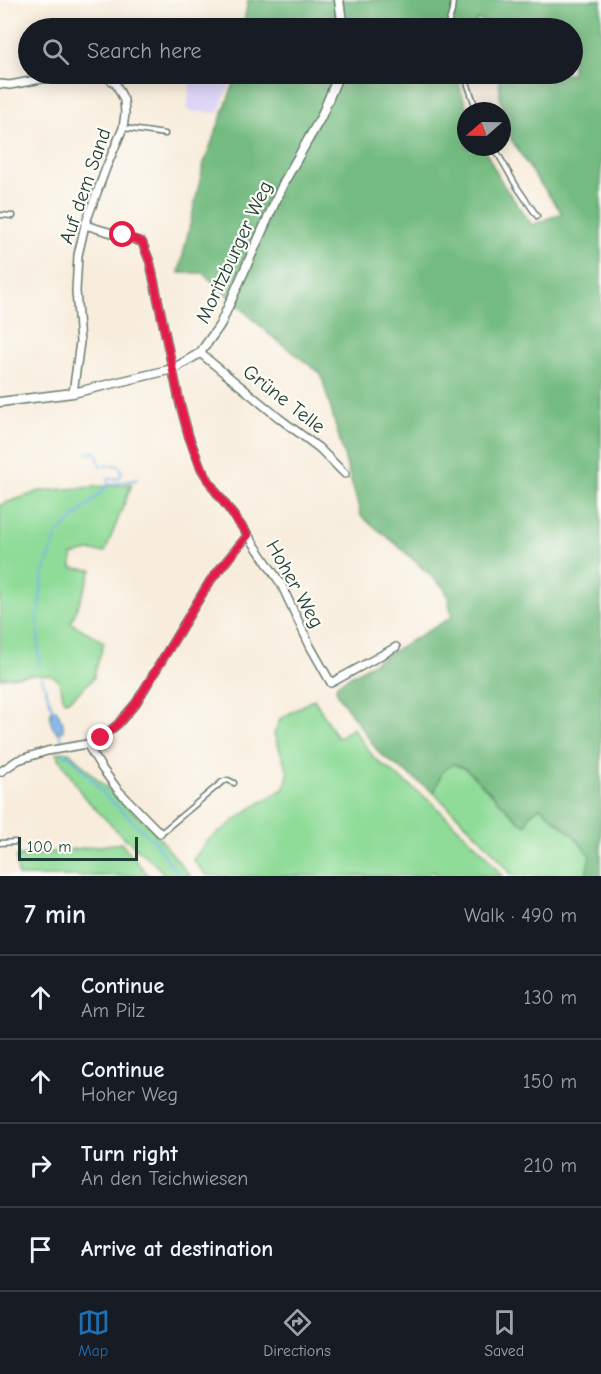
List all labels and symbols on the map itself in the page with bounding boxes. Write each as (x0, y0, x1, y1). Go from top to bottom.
north arrow (457, 102, 511, 156)
street label: Auf dem Sand (54, 125, 116, 247)
street label: Moritzburger Weg (191, 177, 277, 327)
route start (109, 221, 135, 247)
street label: Grüne Telle (238, 360, 330, 438)
street label: Hoher Weg (261, 536, 329, 632)
route end (87, 724, 113, 750)
scale bar (18, 834, 138, 862)

